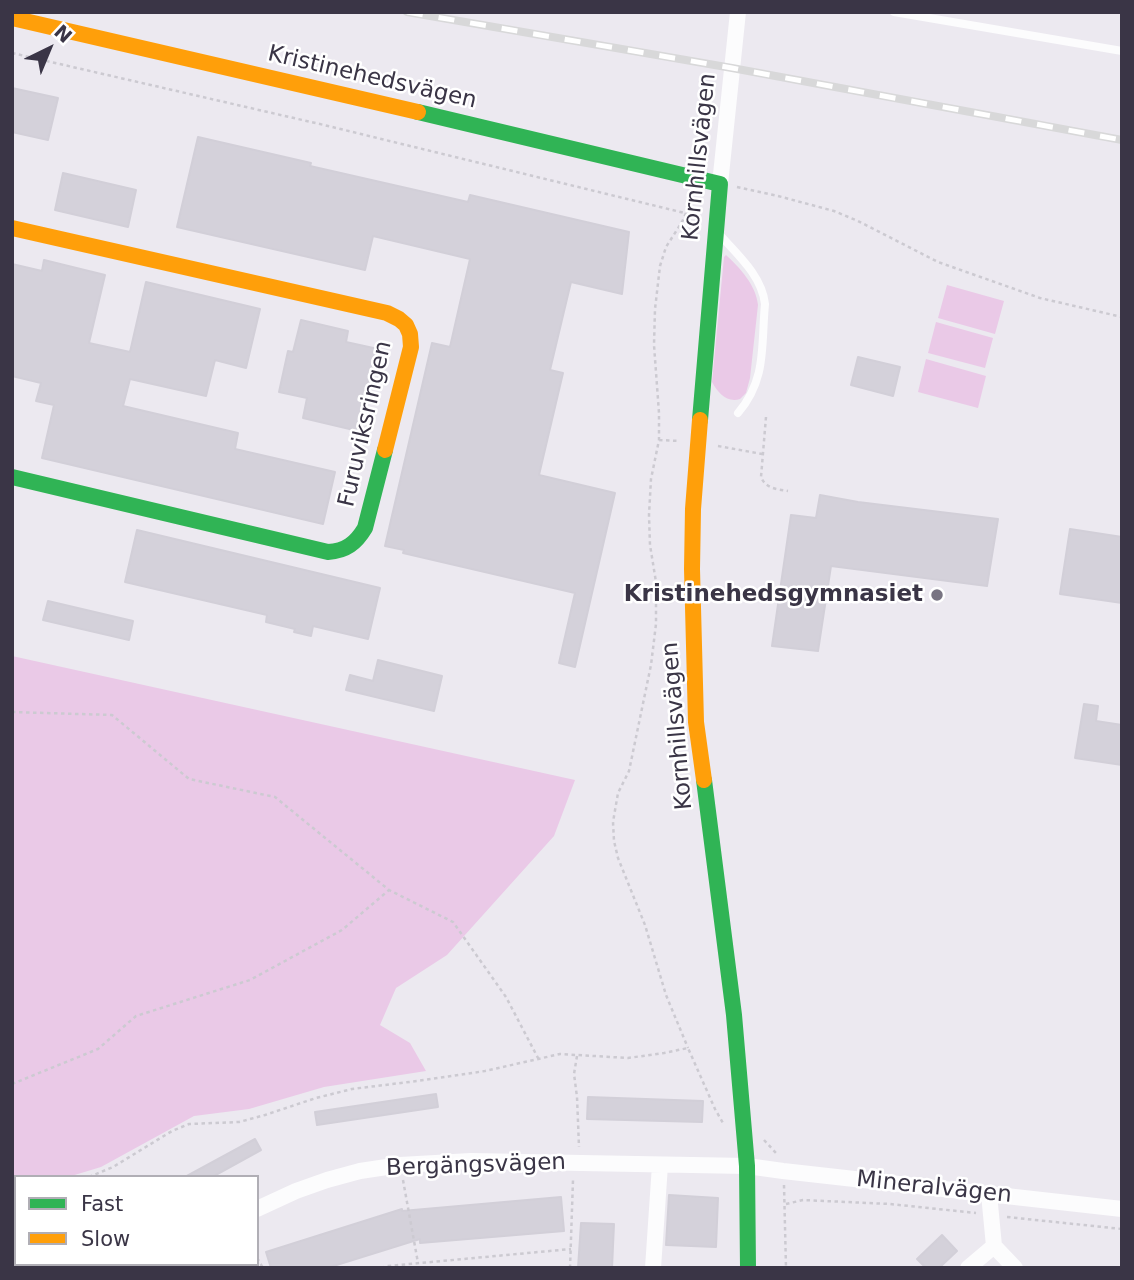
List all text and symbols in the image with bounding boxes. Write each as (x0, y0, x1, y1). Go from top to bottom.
north arrow (14, 14, 84, 84)
text: N (50, 20, 77, 47)
street label: Kristinehedsvägen (265, 41, 479, 115)
street label: Kornhillsvägen (677, 72, 723, 242)
street label: Furuviksringen (333, 338, 399, 510)
place label: Kristinehedsgymnasiet (624, 581, 923, 609)
marker: Kristinehedsgymnasiet (929, 587, 945, 603)
street label: Kornhillsvägen (657, 641, 699, 811)
street label: Bergängsvägen (386, 1149, 566, 1183)
street label: Mineralvägen (855, 1166, 1013, 1210)
legend (14, 1175, 259, 1266)
text: Fast (81, 1192, 123, 1216)
text: Slow (81, 1227, 130, 1251)

